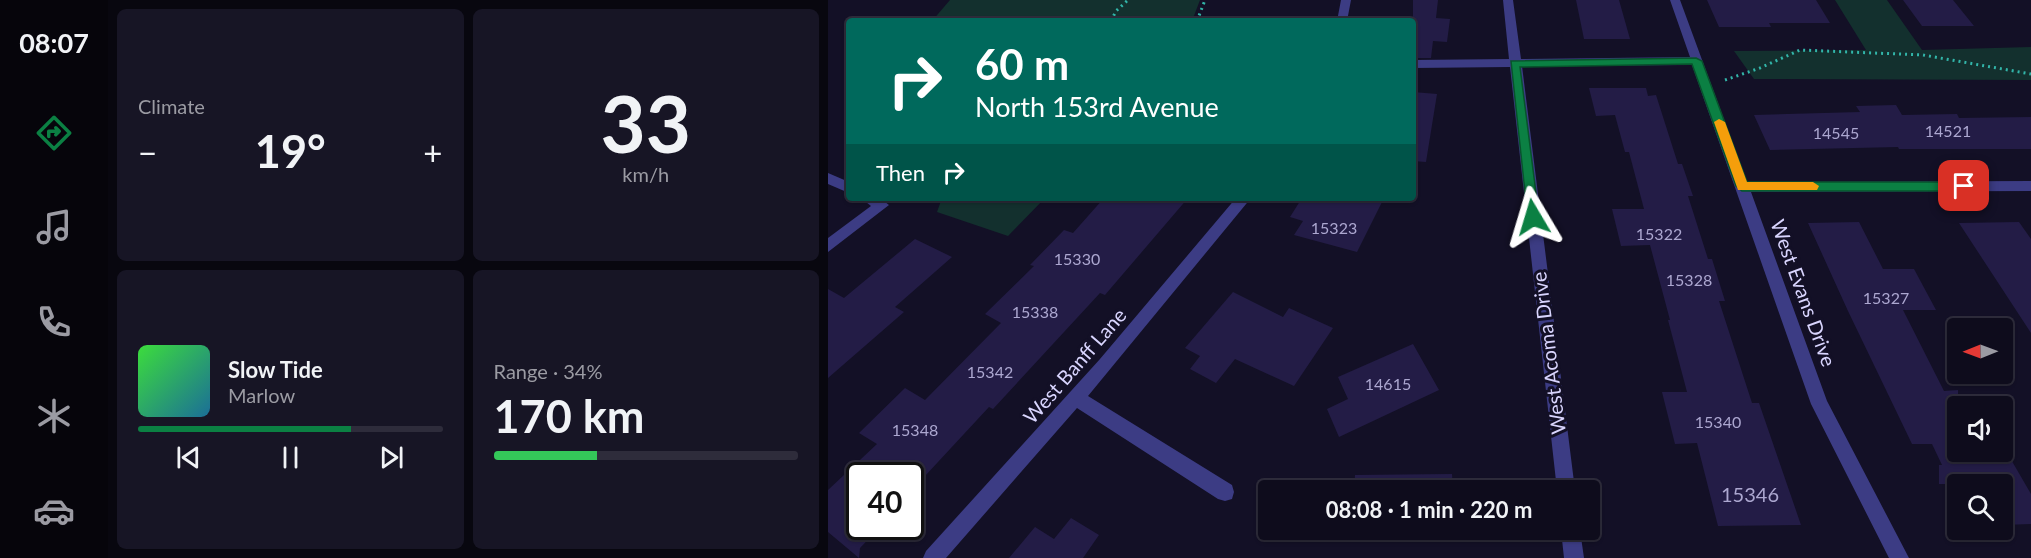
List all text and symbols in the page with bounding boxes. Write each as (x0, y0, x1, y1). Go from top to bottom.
text: 08:07 (19, 26, 89, 59)
text: 60 m (975, 39, 1069, 89)
icon: right (876, 42, 954, 120)
text: 33 (601, 76, 691, 170)
text: North 153rd Avenue (975, 90, 1219, 123)
text: Climate (138, 94, 205, 118)
icon: directions (33, 112, 75, 154)
house number: 14521 (1925, 121, 1971, 140)
house number: 14545 (1813, 123, 1859, 142)
text: 19° (255, 124, 326, 178)
text: − (138, 132, 157, 172)
text: + (423, 132, 443, 172)
icon: right (937, 156, 970, 189)
text: Then (876, 159, 925, 186)
pin (1938, 160, 1989, 211)
text: km/h (622, 162, 669, 186)
icon: arrive (1947, 169, 1980, 202)
position arrow (1501, 185, 1565, 249)
icon: music (33, 206, 75, 248)
street label: West Evans Drive (1766, 216, 1842, 370)
house number: 15323 (1311, 218, 1357, 237)
house number: 15322 (1636, 224, 1682, 243)
house number: 15330 (1054, 249, 1100, 268)
street label: West Acoma Drive (1526, 270, 1570, 436)
house number: 15328 (1666, 270, 1712, 289)
house number: 15327 (1863, 288, 1909, 307)
icon: phone (33, 301, 75, 343)
house number: 15338 (1012, 302, 1058, 321)
street label: West Banff Lane (1018, 303, 1131, 428)
north arrow (1947, 318, 2013, 384)
map controls (1947, 318, 2013, 540)
text: Slow Tide (228, 356, 323, 383)
text: Range · 34% (494, 359, 602, 383)
house number: 15342 (967, 362, 1013, 381)
house number: 14615 (1365, 374, 1411, 393)
text: Marlow (228, 383, 295, 407)
text: 170 km (494, 389, 644, 443)
icon: climate (33, 395, 75, 437)
button: sound (1947, 396, 2013, 462)
house number: 15340 (1695, 412, 1741, 431)
house number: 15348 (892, 420, 938, 439)
icon: previous (172, 441, 205, 474)
icon: pause (274, 441, 307, 474)
icon: next (375, 441, 408, 474)
speed limit sign: 40 (846, 462, 924, 540)
button: search (1947, 474, 2013, 540)
house number: 15346 (1721, 482, 1779, 506)
icon: car (33, 490, 75, 532)
text: 08:08 · 1 min · 220 m (1326, 496, 1532, 523)

